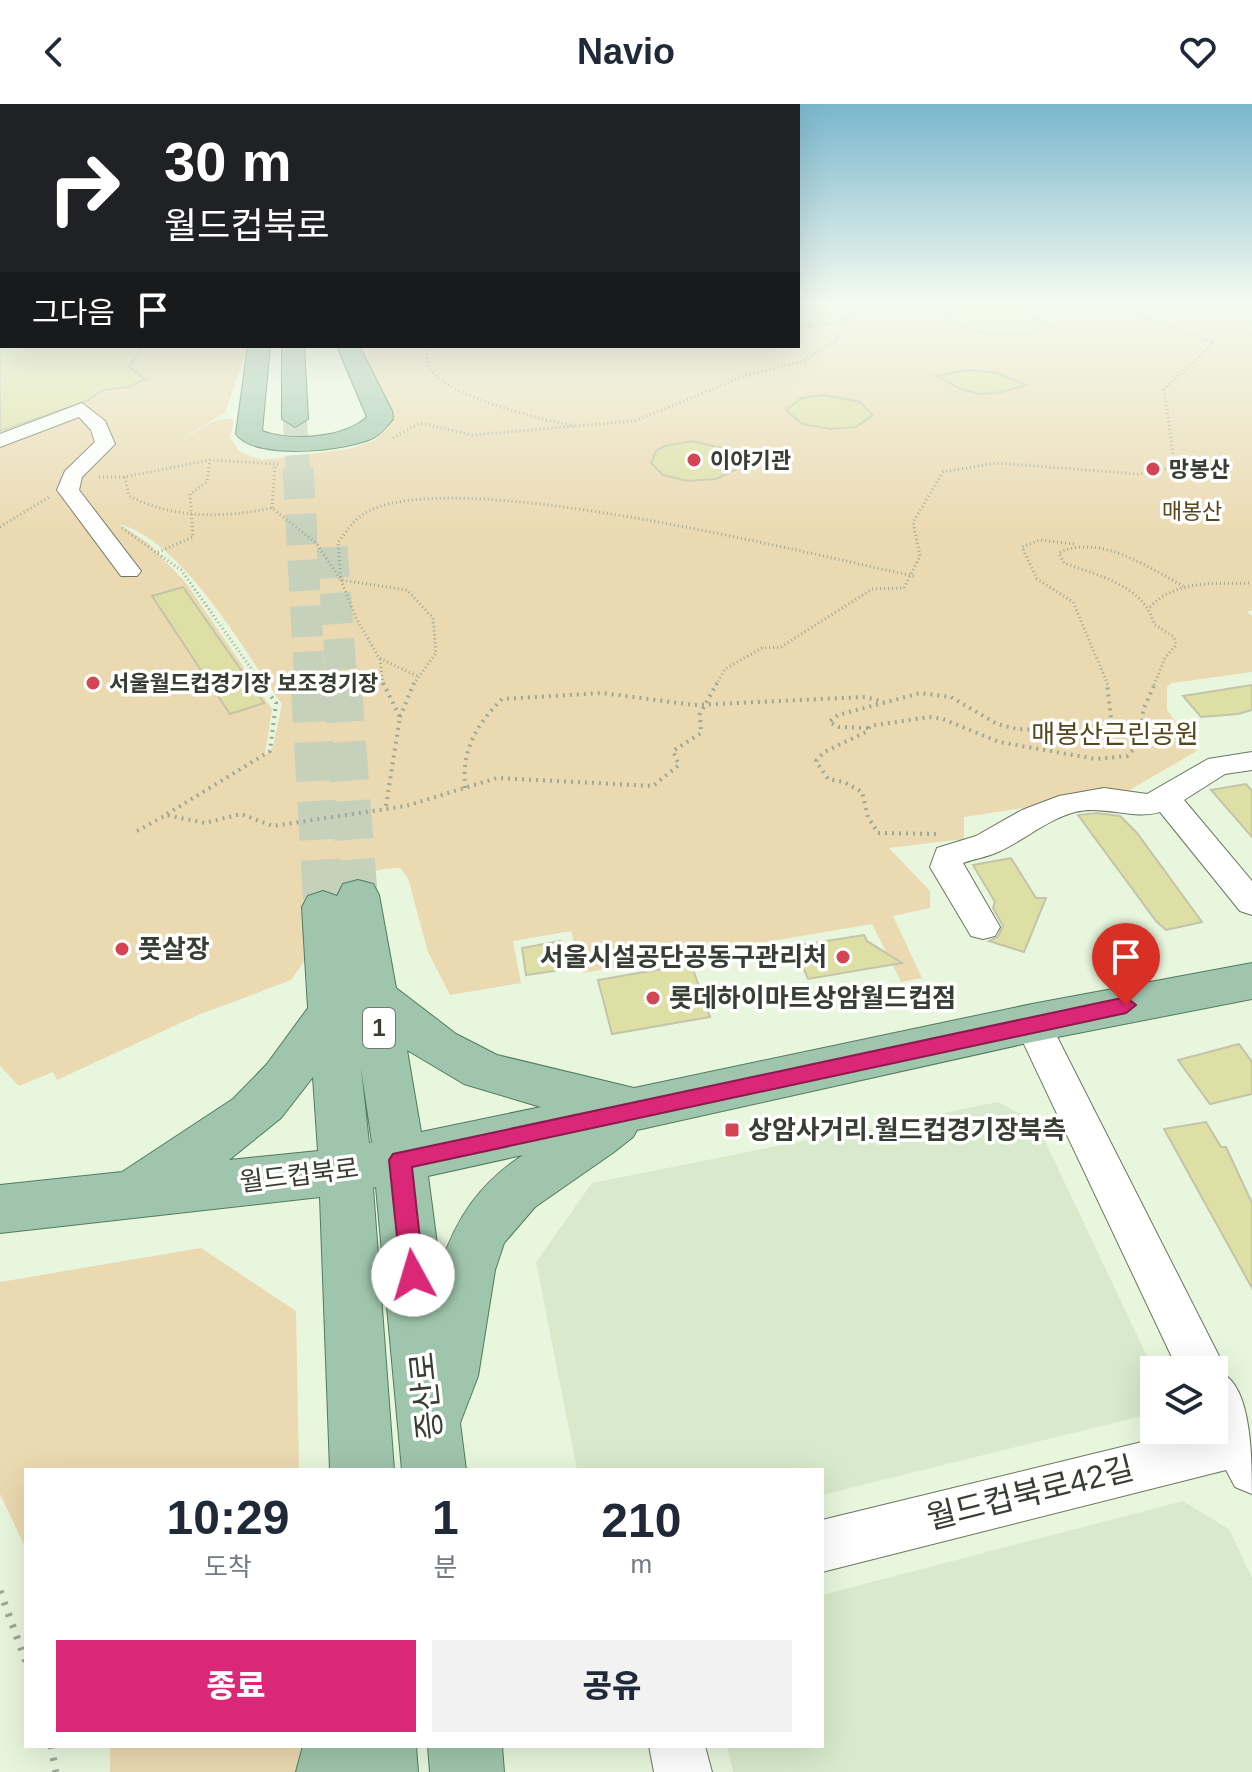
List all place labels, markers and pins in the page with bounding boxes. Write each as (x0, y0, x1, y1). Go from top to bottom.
place label: 이야기관 (710, 448, 791, 473)
marker: 이야기관 (685, 451, 703, 469)
place label: 망봉산 (1169, 457, 1230, 482)
marker: 망봉산 (1144, 460, 1162, 478)
place label: 서울월드컵경기장 보조경기장 (109, 671, 378, 696)
marker: 서울월드컵경기장 보조경기장 (84, 674, 102, 692)
pin (1092, 923, 1160, 1005)
place label: 풋살장 (138, 934, 210, 964)
marker: 풋살장 (113, 940, 131, 958)
place label: 서울시설공단공동구관리처 (540, 942, 827, 972)
marker: 서울시설공단공동구관리처 (834, 948, 852, 966)
place label: 롯데하이마트상암월드컵점 (669, 983, 956, 1013)
marker: 롯데하이마트상암월드컵점 (644, 989, 662, 1007)
place label: 상암사거리.월드컵경기장북측 (748, 1115, 1066, 1145)
marker: 상암사거리.월드컵경기장북측 (723, 1121, 741, 1139)

